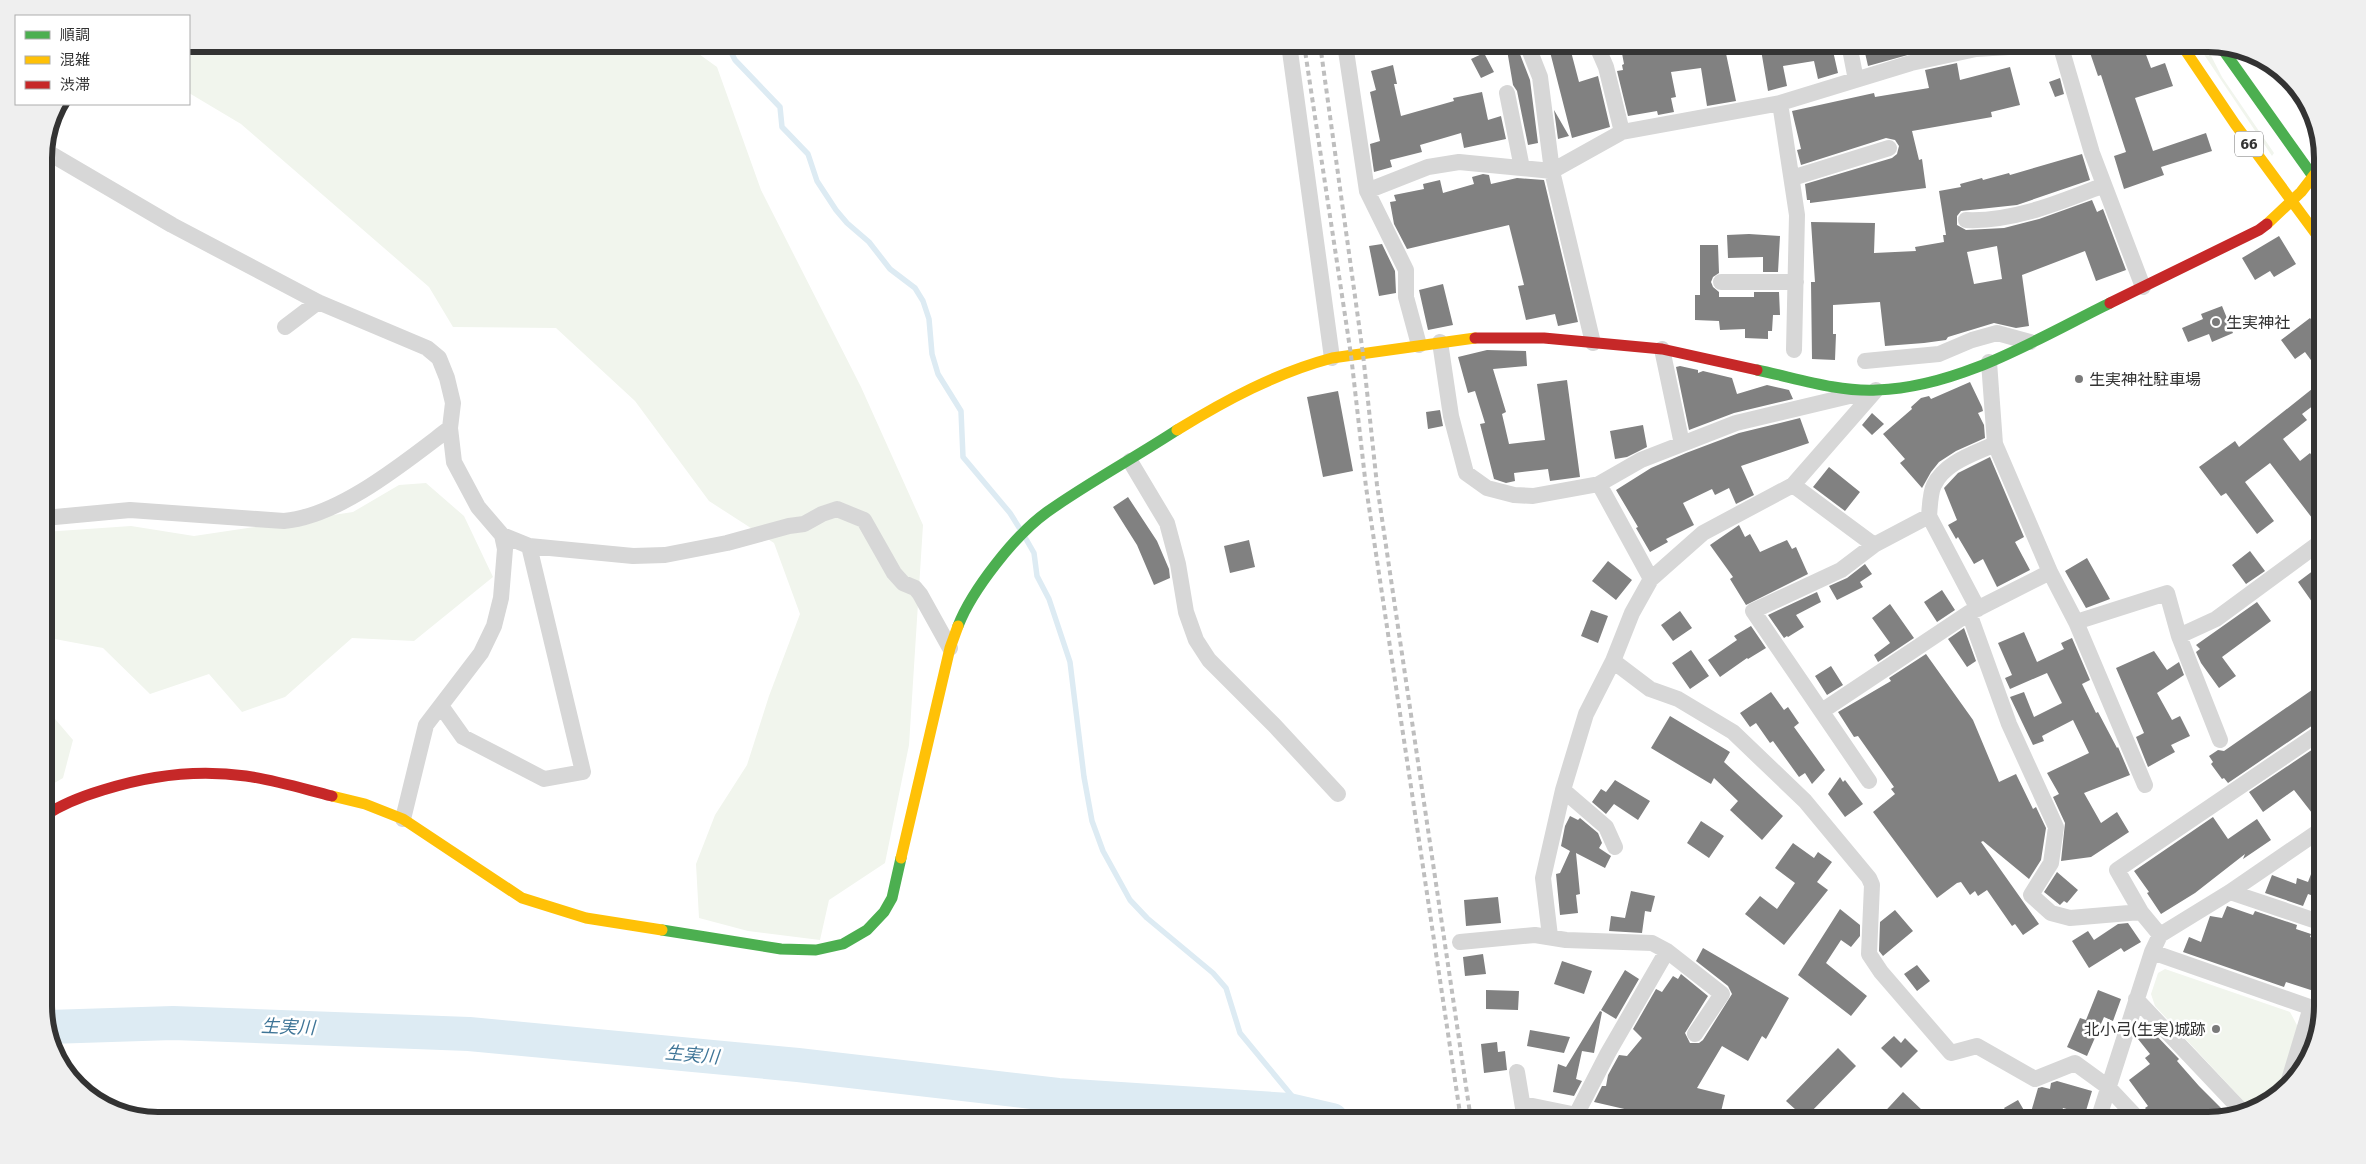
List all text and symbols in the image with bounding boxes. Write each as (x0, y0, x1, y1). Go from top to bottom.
legend (15, 15, 190, 105)
text: 順調 (60, 26, 90, 44)
text: 混雑 (60, 51, 90, 69)
text: 渋滞 (60, 76, 90, 94)
road number: 66 (2235, 132, 2263, 156)
place label: 生実神社 (2226, 313, 2290, 332)
marker: 生実神社 (2210, 316, 2222, 328)
place label: 生実神社駐車場 (2089, 370, 2201, 389)
marker: 生実神社駐車場 (2073, 373, 2085, 385)
water label: 生実川 (261, 1015, 317, 1039)
place label: 北小弓(生実)城跡 (2084, 1020, 2206, 1039)
marker: 北小弓(生実)城跡 (2210, 1023, 2222, 1035)
water label: 生実川 (664, 1042, 722, 1068)

